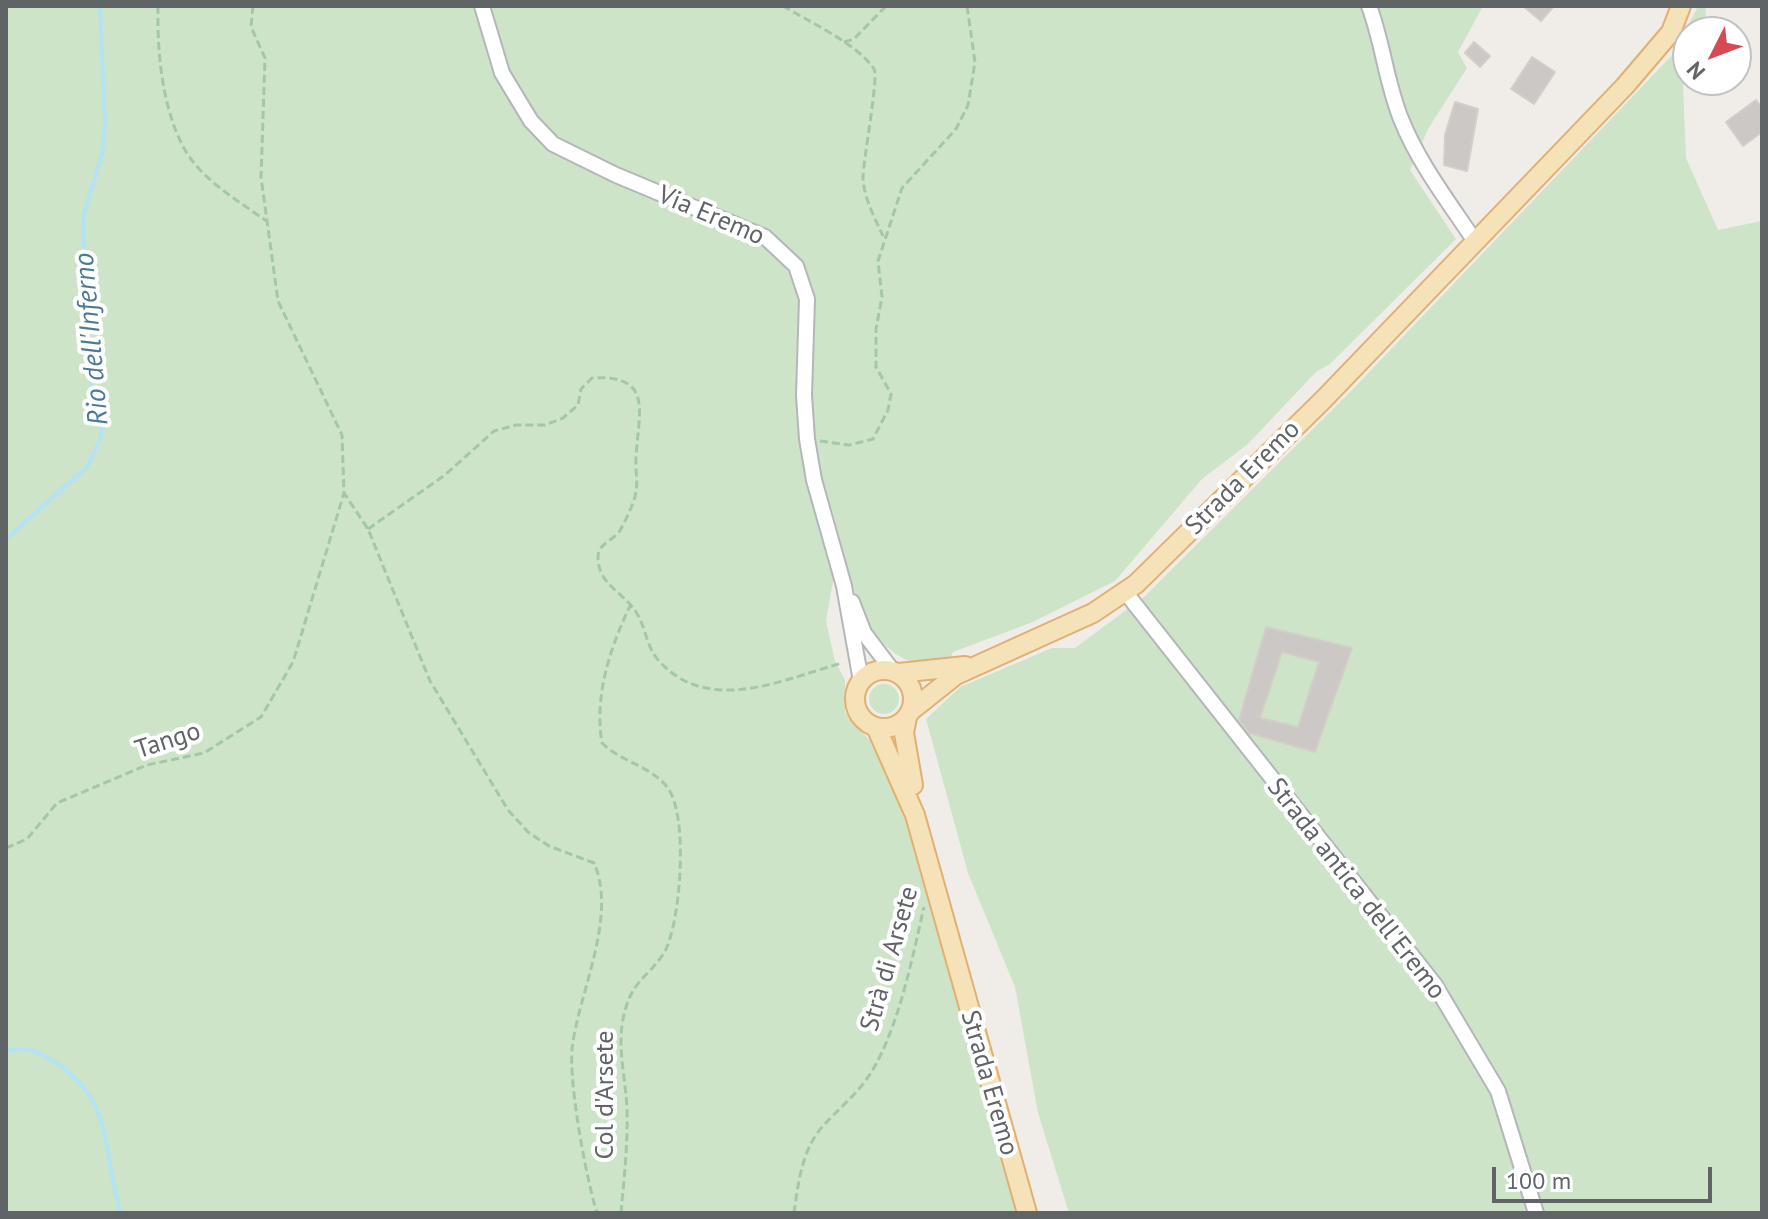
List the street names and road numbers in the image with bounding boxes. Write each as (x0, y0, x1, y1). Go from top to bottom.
street label: Via Eremo (653, 180, 769, 252)
street label: Strada Eremo (1179, 414, 1307, 542)
street label: Tango (131, 716, 205, 766)
street label: Strada antica dell'Eremo (1260, 772, 1452, 1006)
street label: Strà di Arsete (854, 883, 926, 1035)
street label: Strada Eremo (953, 1007, 1025, 1159)
street label: Col d'Arsete (590, 1031, 622, 1159)

